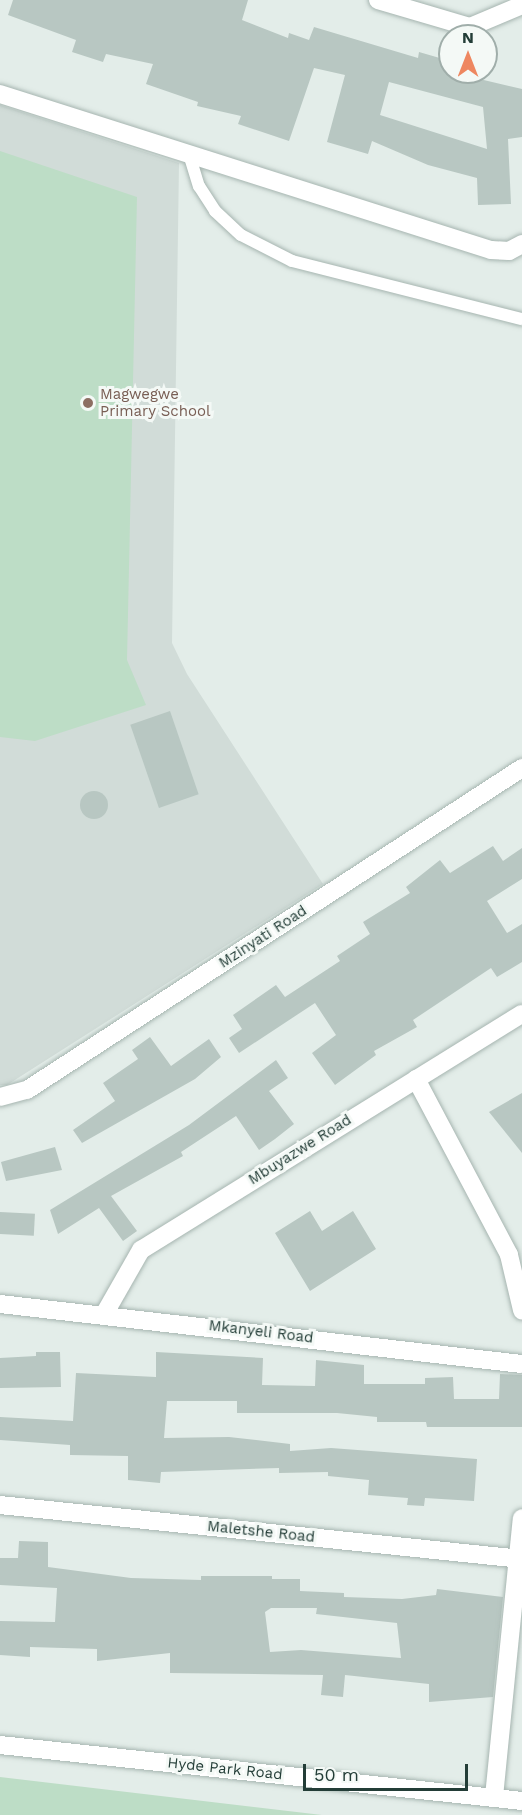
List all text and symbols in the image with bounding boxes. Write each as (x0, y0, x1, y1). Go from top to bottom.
north arrow (438, 24, 498, 84)
text: N (462, 28, 474, 47)
place label: Magwegwe Primary School (100, 385, 211, 420)
marker: Magwegwe Primary School (81, 396, 95, 410)
street label: Mzinyati Road (216, 902, 310, 972)
street label: Mbuyazwe Road (245, 1111, 355, 1189)
street label: Mkanyeli Road (208, 1317, 314, 1347)
street label: Maletshe Road (206, 1517, 316, 1547)
scale bar (306, 1752, 471, 1790)
street label: Hyde Park Road (166, 1754, 284, 1784)
text: 50 m (314, 1764, 359, 1785)

